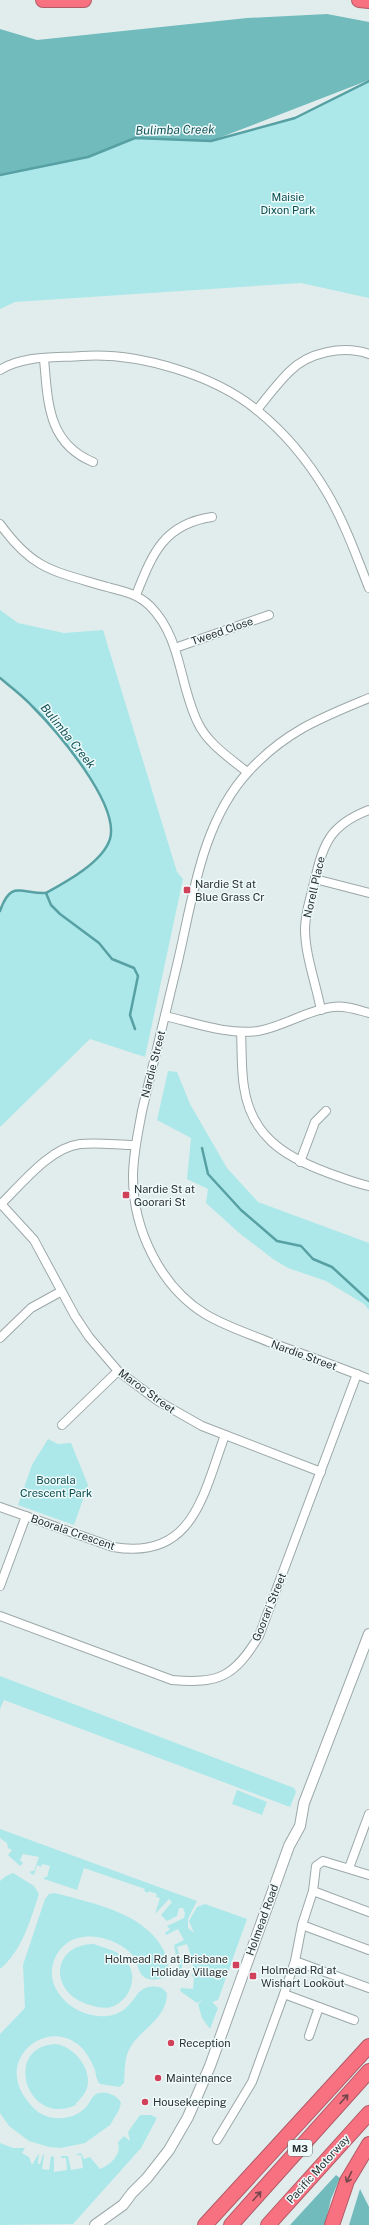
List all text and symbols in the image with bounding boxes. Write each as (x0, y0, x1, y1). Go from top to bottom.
water label: Bulimba Creek (135, 122, 215, 138)
park label: Maisie Dixon Park (260, 191, 316, 216)
street label: Tweed Close (189, 615, 255, 647)
water label: Bulimba Creek (38, 701, 99, 772)
street label: Norell Place (301, 855, 327, 919)
place label: Nardie St at Blue Grass Cr (195, 878, 265, 903)
marker: Nardie St at Blue Grass Cr (182, 885, 192, 895)
street label: Nardie Street (139, 1029, 167, 1099)
place label: Nardie St at Goorari St (134, 1183, 195, 1208)
marker: Nardie St at Goorari St (121, 1190, 131, 1200)
street label: Nardie Street (270, 1338, 338, 1372)
street label: Maroo Street (116, 1366, 178, 1416)
park label: Boorala Crescent Park (20, 1474, 92, 1499)
street label: Boorala Crescent (29, 1512, 117, 1552)
street label: Goorari Street (250, 1571, 288, 1643)
street label: Holmead Road (244, 1883, 280, 1957)
place label: Holmead Rd at Brisbane Holiday Village (105, 1953, 228, 1978)
marker: Holmead Rd at Brisbane Holiday Village (231, 1960, 241, 1970)
place label: Holmead Rd at Wishart Lookout (261, 1964, 345, 1989)
marker: Holmead Rd at Wishart Lookout (248, 1971, 258, 1981)
place label: Reception (179, 2037, 231, 2049)
marker: Reception (166, 2038, 176, 2048)
place label: Maintenance (166, 2072, 232, 2084)
marker: Maintenance (153, 2073, 163, 2083)
one-way arrow (339, 2094, 348, 2105)
place label: Housekeeping (153, 2096, 227, 2108)
marker: Housekeeping (140, 2097, 150, 2107)
street label: Pacific Motorway (284, 2132, 352, 2206)
road number: M3 (288, 2140, 312, 2156)
one-way arrow (345, 2171, 352, 2183)
one-way arrow (252, 2191, 262, 2201)

